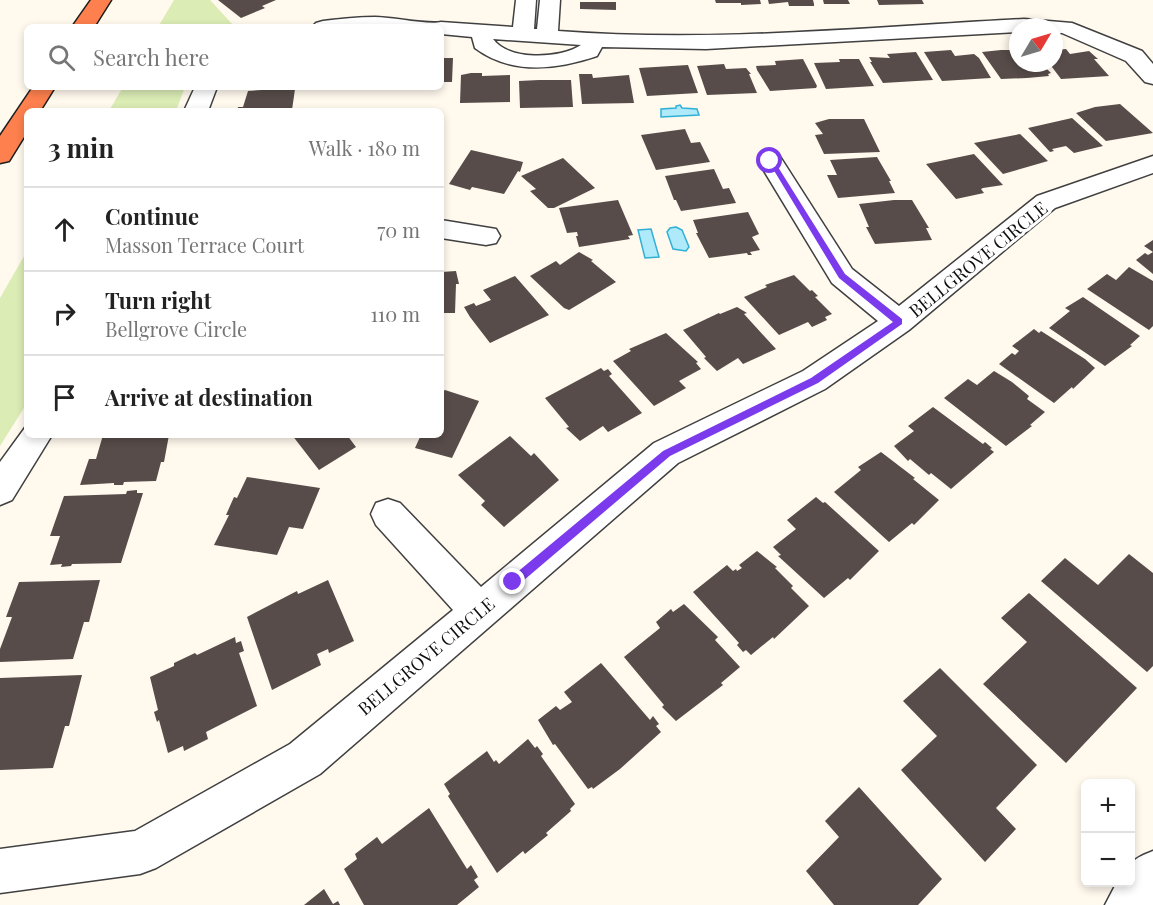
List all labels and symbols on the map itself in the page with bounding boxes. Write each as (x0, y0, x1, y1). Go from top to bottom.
north arrow (1009, 18, 1063, 72)
route start (756, 147, 782, 173)
street label: BELLGROVE CIRCLE (904, 196, 1052, 322)
route end (499, 568, 525, 594)
street label: BELLGROVE CIRCLE (353, 592, 499, 720)

